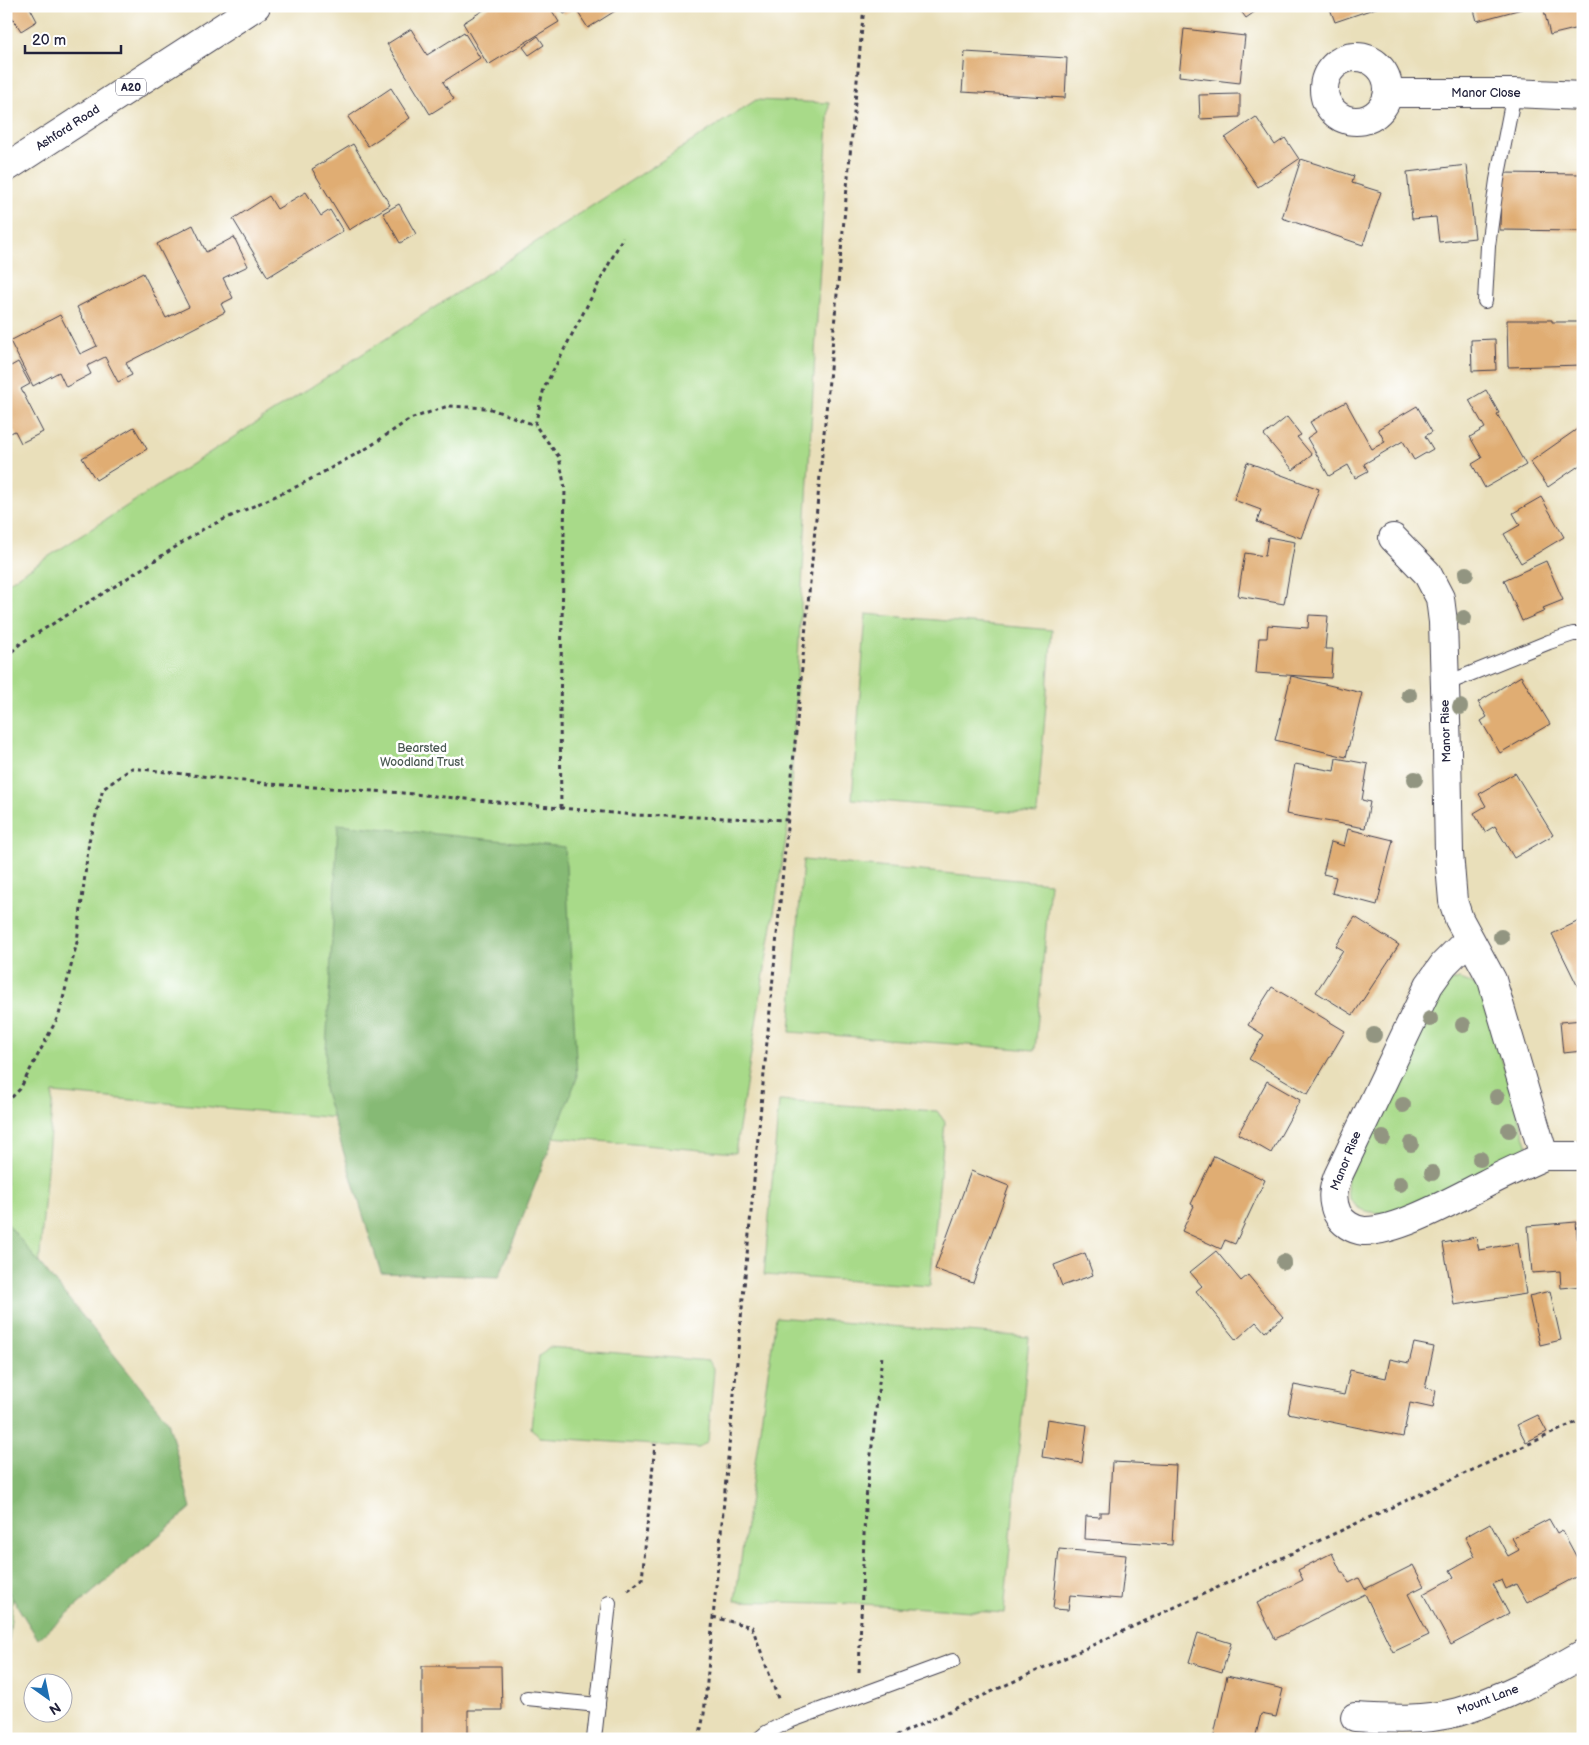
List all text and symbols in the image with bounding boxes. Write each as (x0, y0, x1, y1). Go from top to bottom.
scale bar (25, 22, 121, 54)
text: 20 m (32, 31, 66, 50)
road number: A20 (116, 78, 146, 95)
street label: Manor Close (1451, 86, 1521, 101)
street label: Ashford Road (33, 102, 103, 154)
street label: Manor Rise (1437, 699, 1455, 763)
park label: Bearsted Woodland Trust (380, 741, 464, 770)
street label: Manor Rise (1327, 1129, 1365, 1193)
north arrow (22, 1672, 72, 1722)
street label: Mount Lane (1455, 1681, 1521, 1719)
text: N (46, 1698, 64, 1718)

